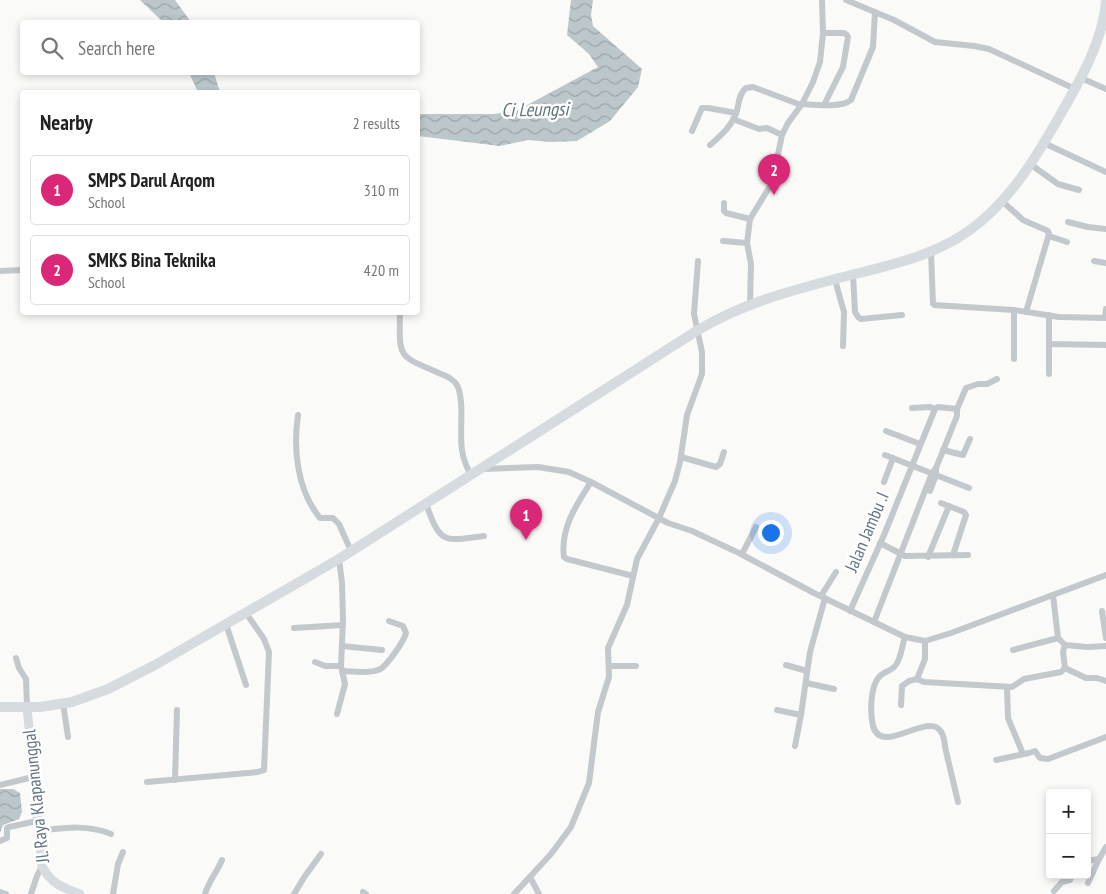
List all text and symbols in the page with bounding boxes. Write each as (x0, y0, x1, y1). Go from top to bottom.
search box (20, 20, 420, 75)
icon: search (38, 34, 66, 62)
text: Search here (78, 36, 155, 60)
water label: Ci Leungsi (501, 96, 572, 122)
text: Nearby (40, 109, 93, 136)
text: 2 results (353, 113, 400, 133)
pin: 2 (758, 154, 790, 195)
text: SMPS Darul Arqom (88, 168, 215, 192)
text: 1 (53, 180, 61, 200)
text: 310 m (364, 180, 399, 200)
text: School (88, 192, 125, 212)
text: SMKS Bina Teknika (88, 248, 216, 272)
text: 2 (53, 260, 61, 280)
text: 420 m (364, 260, 399, 280)
text: School (88, 272, 125, 292)
street label: Jalan Jambu .I (839, 488, 894, 576)
pin: 1 (510, 499, 542, 540)
your location (758, 520, 784, 546)
street label: Jl. Raya Klapanunggal (17, 727, 54, 865)
map controls (1046, 789, 1091, 879)
button: + (1046, 789, 1091, 834)
button: − (1046, 834, 1091, 879)

